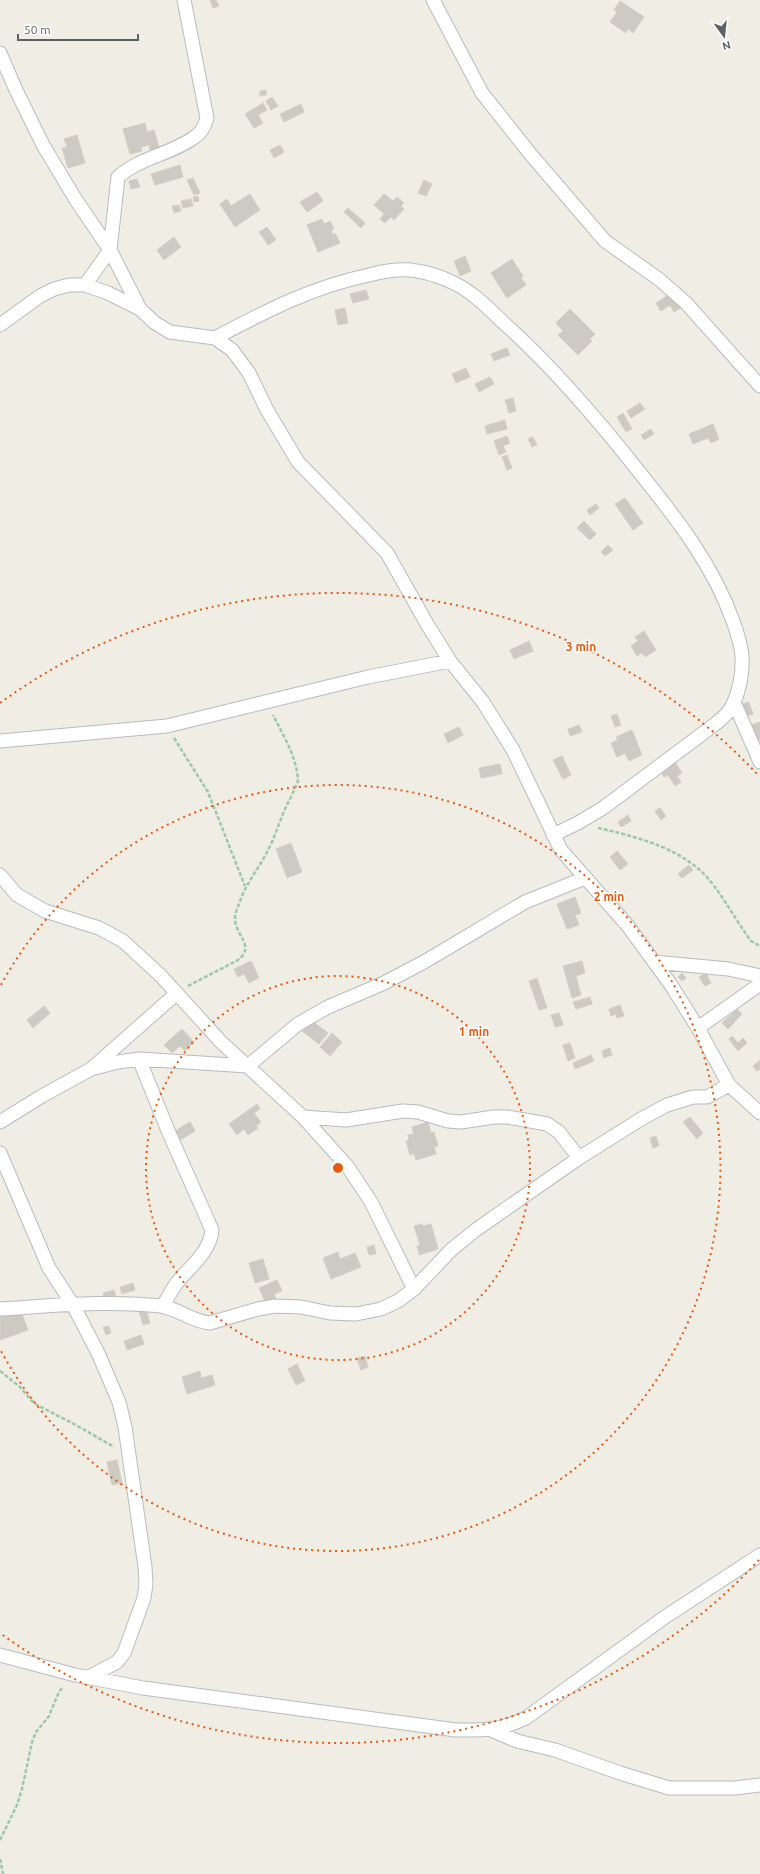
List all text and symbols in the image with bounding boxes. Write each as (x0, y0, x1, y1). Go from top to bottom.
scale bar (18, 16, 138, 42)
north arrow (704, 16, 744, 56)
text: 50 m (24, 23, 51, 36)
text: N (721, 39, 732, 53)
text: 3 min (566, 640, 596, 653)
text: 2 min (594, 890, 624, 903)
text: 1 min (459, 1025, 489, 1038)
centre of rings (331, 1161, 345, 1175)

